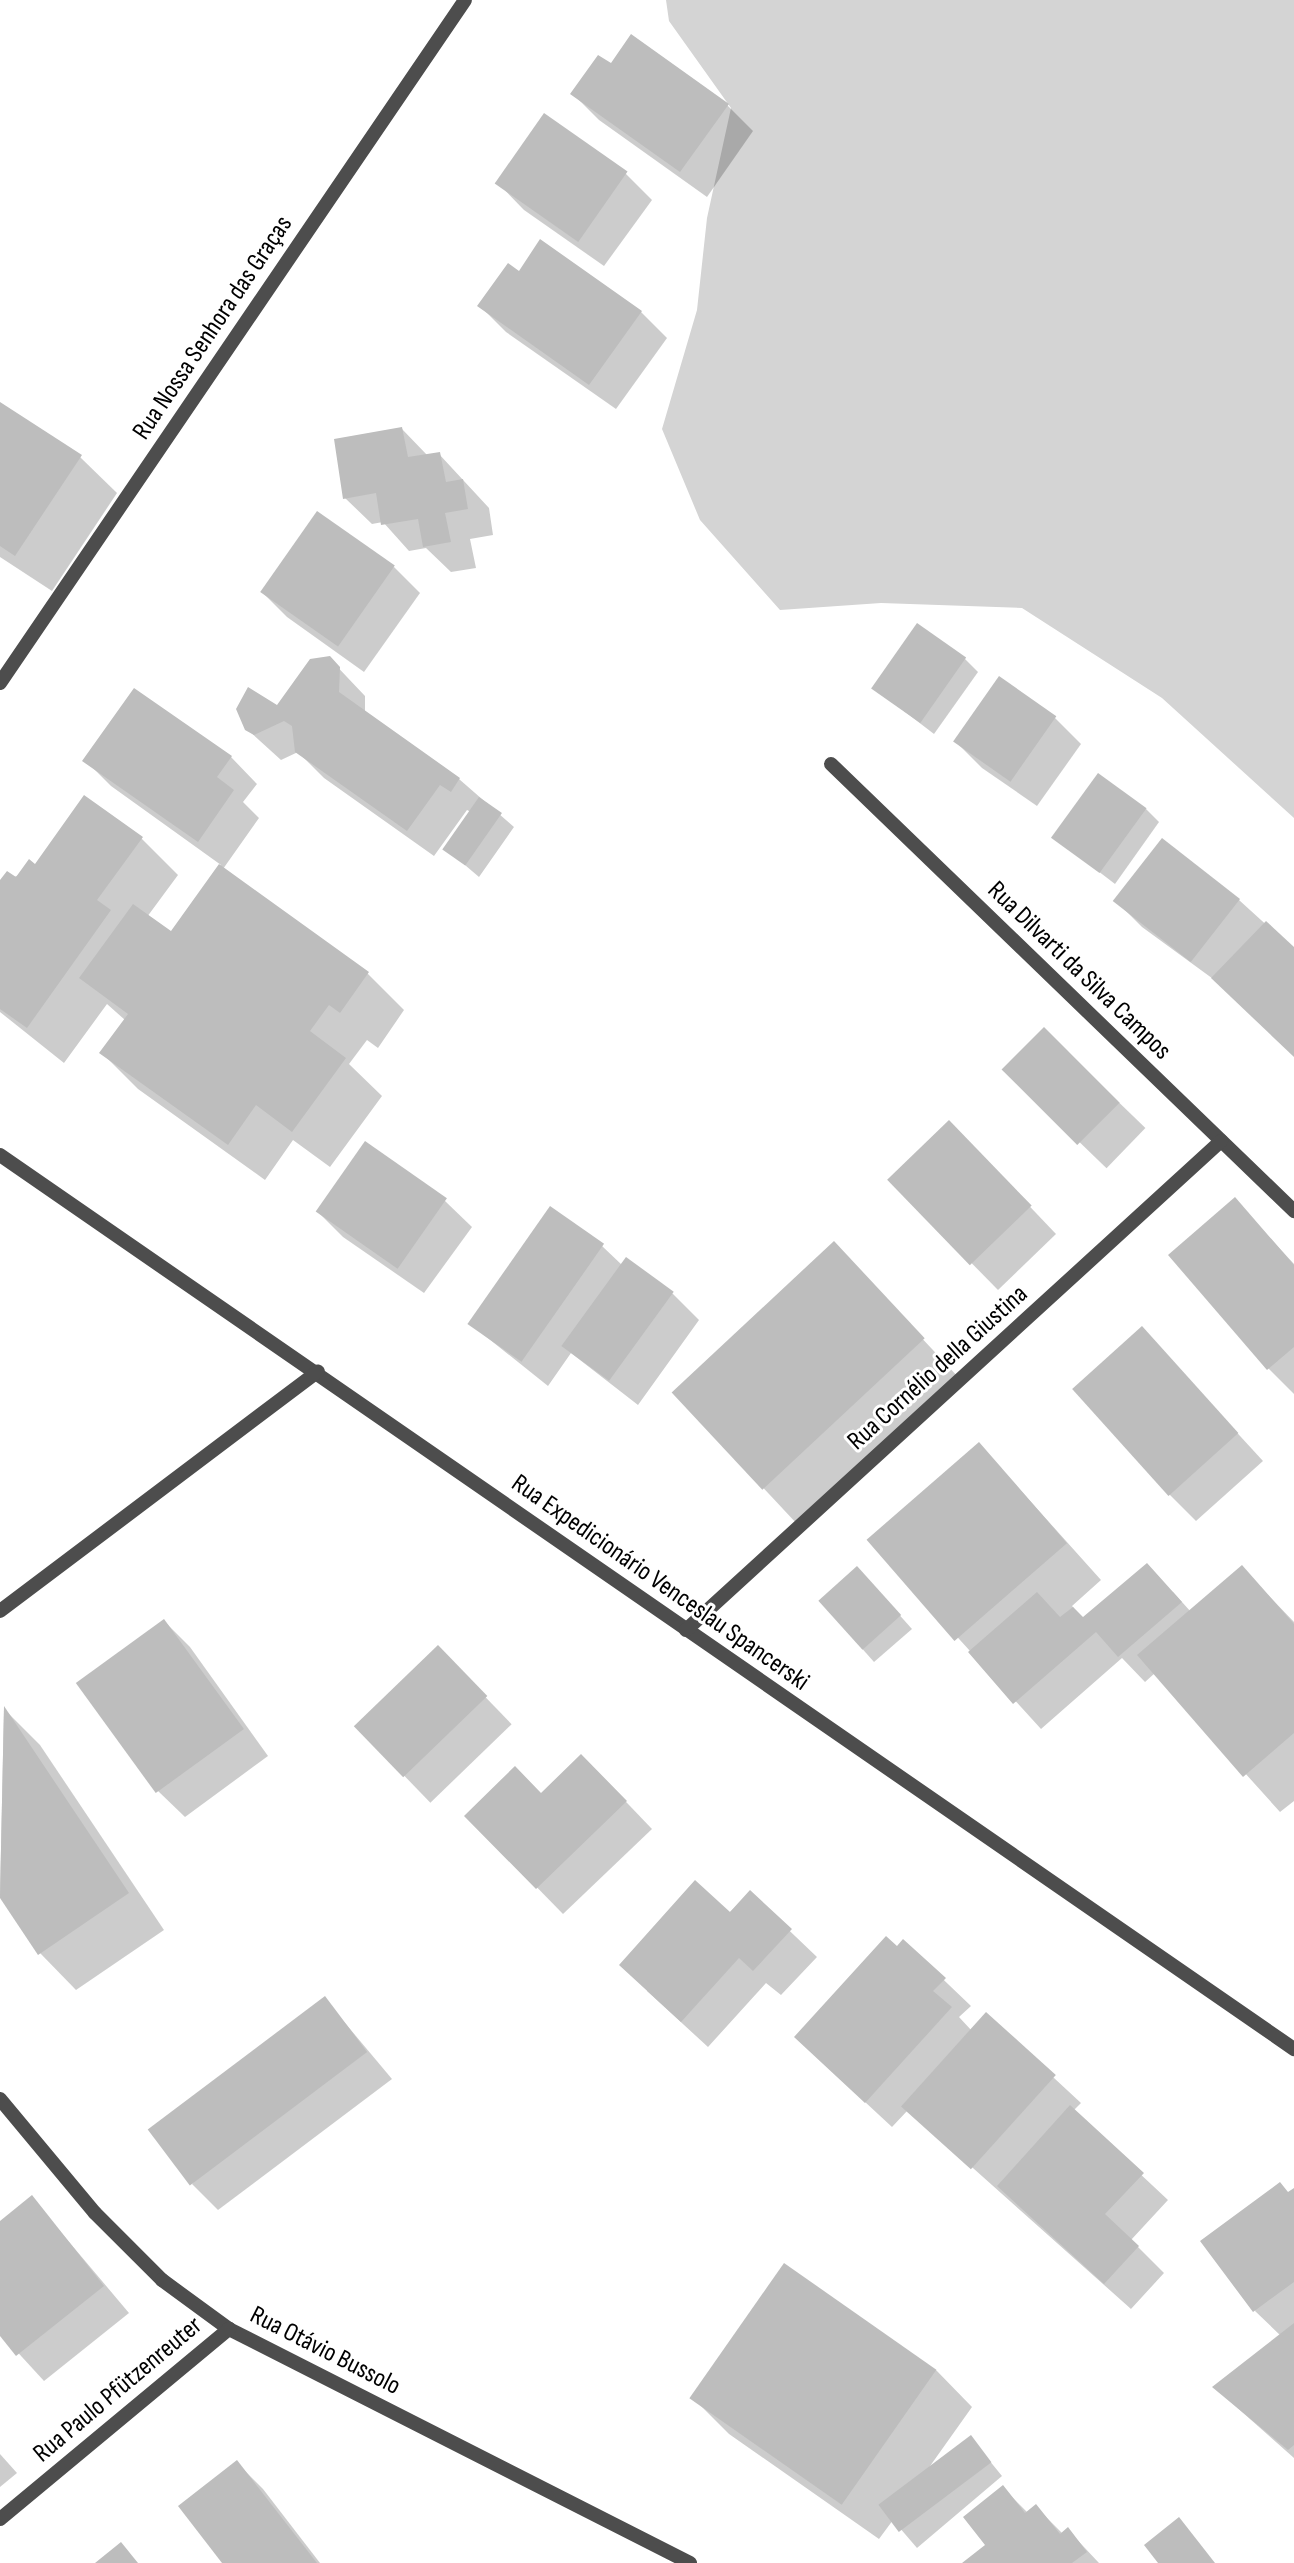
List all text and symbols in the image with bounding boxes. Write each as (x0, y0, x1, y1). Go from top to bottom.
street label: Rua Nossa Senhora das Graças (126, 210, 300, 446)
street label: Rua Dilvarti da Silva Campos (981, 875, 1177, 1067)
street label: Rua Cornélio della Giustina (842, 1279, 1034, 1457)
street label: Rua Expedicionário Venceslau Spancerski (505, 1468, 815, 1698)
street label: Rua Otávio Bussolo (245, 2300, 405, 2402)
street label: Rua Paulo Pfützenreuter (27, 2310, 209, 2470)

